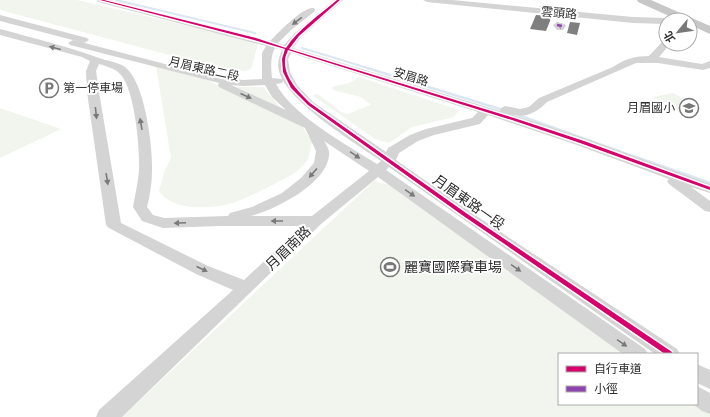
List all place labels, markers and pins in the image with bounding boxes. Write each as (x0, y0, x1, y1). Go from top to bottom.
parking icon: 第一停車場 (38, 77, 60, 99)
place label: 第一停車場 (63, 79, 123, 97)
school or university icon: 月眉國小 (678, 97, 700, 119)
place label: 月眉國小 (627, 99, 675, 117)
sports icon: 麗寶國際賽車場 (379, 256, 401, 278)
place label: 麗寶國際賽車場 (404, 257, 502, 277)

